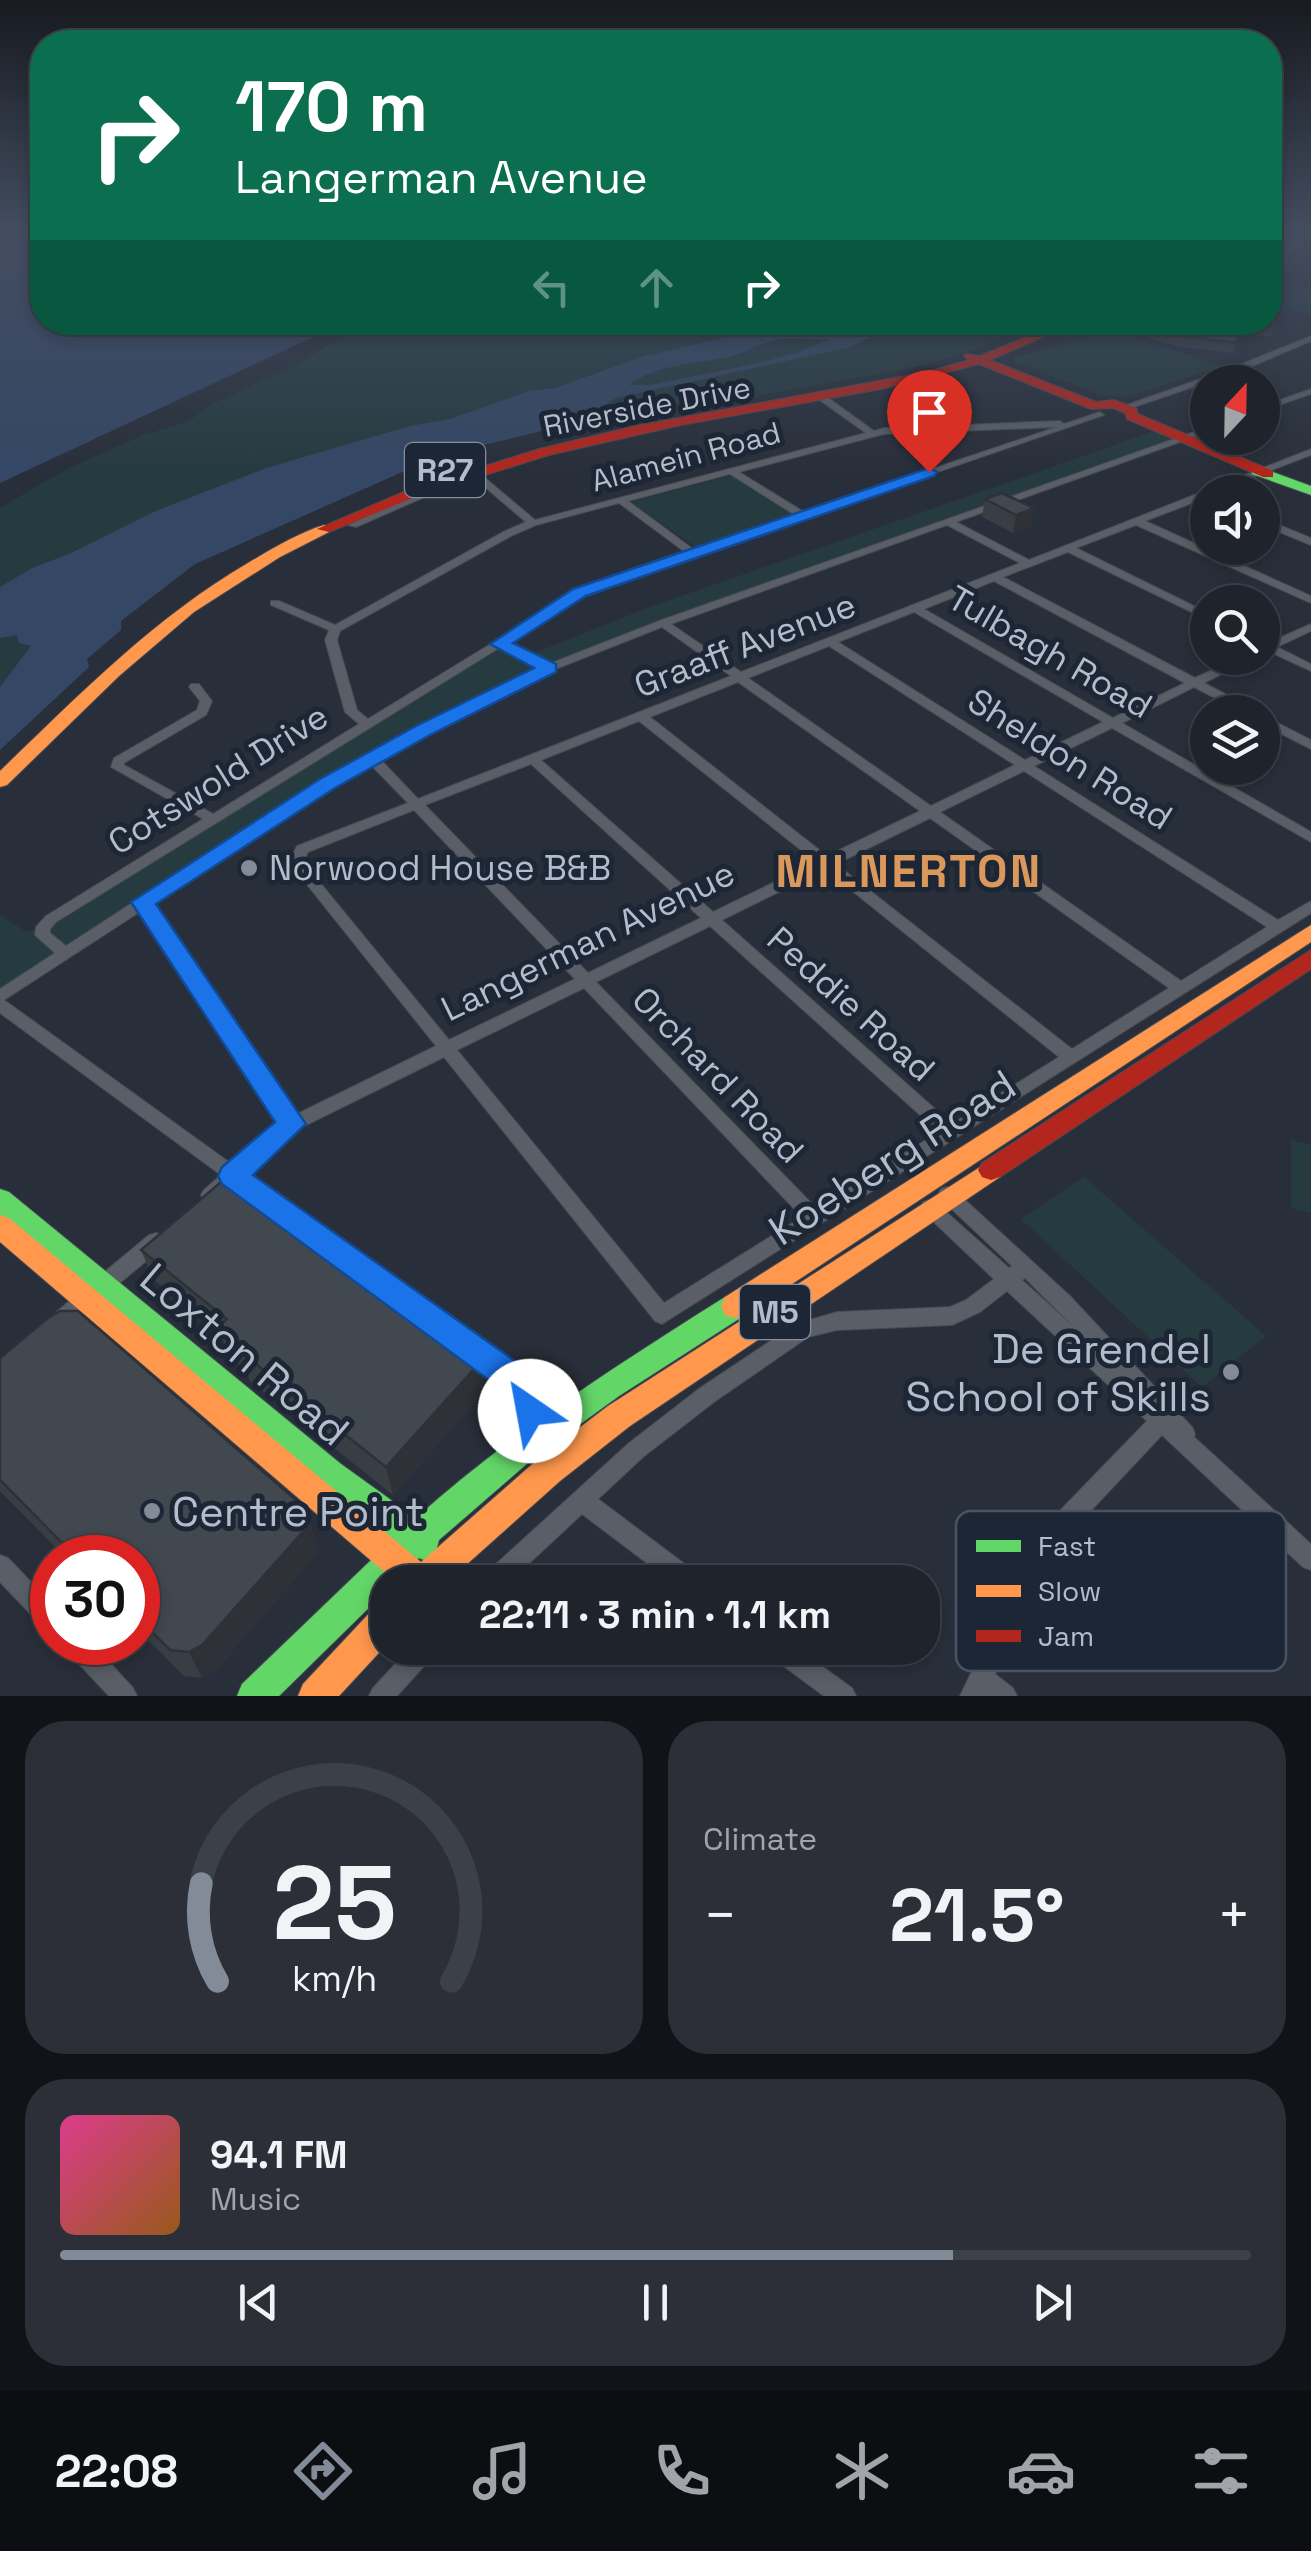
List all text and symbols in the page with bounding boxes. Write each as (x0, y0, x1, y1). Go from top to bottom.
text: 170 m (235, 62, 428, 151)
icon: right (70, 70, 200, 200)
text: Langerman Avenue (235, 149, 648, 206)
icon: left (524, 260, 579, 315)
icon: ahead (629, 260, 684, 315)
icon: right (734, 260, 789, 315)
north arrow (1190, 365, 1280, 455)
map controls (1190, 365, 1280, 785)
street label: Riverside Drive (540, 367, 754, 446)
pin (887, 370, 972, 473)
icon: arrive (902, 385, 957, 440)
street label: Alamein Road (587, 413, 785, 500)
road number: R27 (405, 443, 485, 497)
button: sound (1190, 475, 1280, 565)
street label: Tulbagh Road (940, 576, 1160, 728)
street label: Graaff Avenue (628, 583, 862, 707)
button: search (1190, 585, 1280, 675)
street label: Sheldon Road (960, 679, 1180, 839)
street label: Cotswold Drive (100, 694, 336, 864)
button: layers (1190, 695, 1280, 785)
district label: MILNERTON (775, 843, 1043, 900)
place label: Norwood House B&B (269, 846, 611, 890)
street label: Langerman Avenue (434, 851, 742, 1031)
marker: Norwood House B&B (238, 857, 260, 879)
street label: Peddie Road (758, 917, 944, 1091)
street label: Orchard Road (623, 978, 813, 1172)
street label: Koeberg Road (759, 1058, 1026, 1257)
street label: Loxton Road (129, 1252, 360, 1457)
road number: M5 (740, 1285, 810, 1339)
place label: De Grendel School of Skills (906, 1322, 1211, 1423)
position arrow (478, 1359, 582, 1463)
marker: De Grendel School of Skills (1220, 1361, 1242, 1383)
place label: Centre Point (172, 1485, 424, 1538)
marker: Centre Point (141, 1500, 163, 1522)
legend (956, 1511, 1286, 1671)
text: Fast (1038, 1528, 1096, 1564)
speed limit sign: 30 (30, 1535, 160, 1665)
text: Slow (1038, 1573, 1101, 1609)
text: 22:11 · 3 min · 1.1 km (479, 1591, 831, 1639)
text: Jam (1038, 1618, 1094, 1654)
text: Climate (703, 1819, 817, 1859)
text: 25 (272, 1837, 396, 1969)
text: 21.5° (889, 1867, 1065, 1963)
text: − (703, 1880, 737, 1950)
text: + (1217, 1880, 1251, 1950)
text: km/h (291, 1956, 377, 2001)
text: 94.1 FM (210, 2131, 348, 2179)
text: Music (210, 2179, 301, 2219)
icon: previous (231, 2275, 286, 2330)
icon: pause (628, 2275, 683, 2330)
icon: next (1025, 2275, 1080, 2330)
icon: directions (288, 2436, 358, 2506)
icon: music (467, 2436, 537, 2506)
icon: phone (647, 2436, 717, 2506)
icon: climate (827, 2436, 897, 2506)
icon: car (1006, 2436, 1076, 2506)
icon: filters (1186, 2436, 1256, 2506)
text: 22:08 (55, 2443, 178, 2500)

